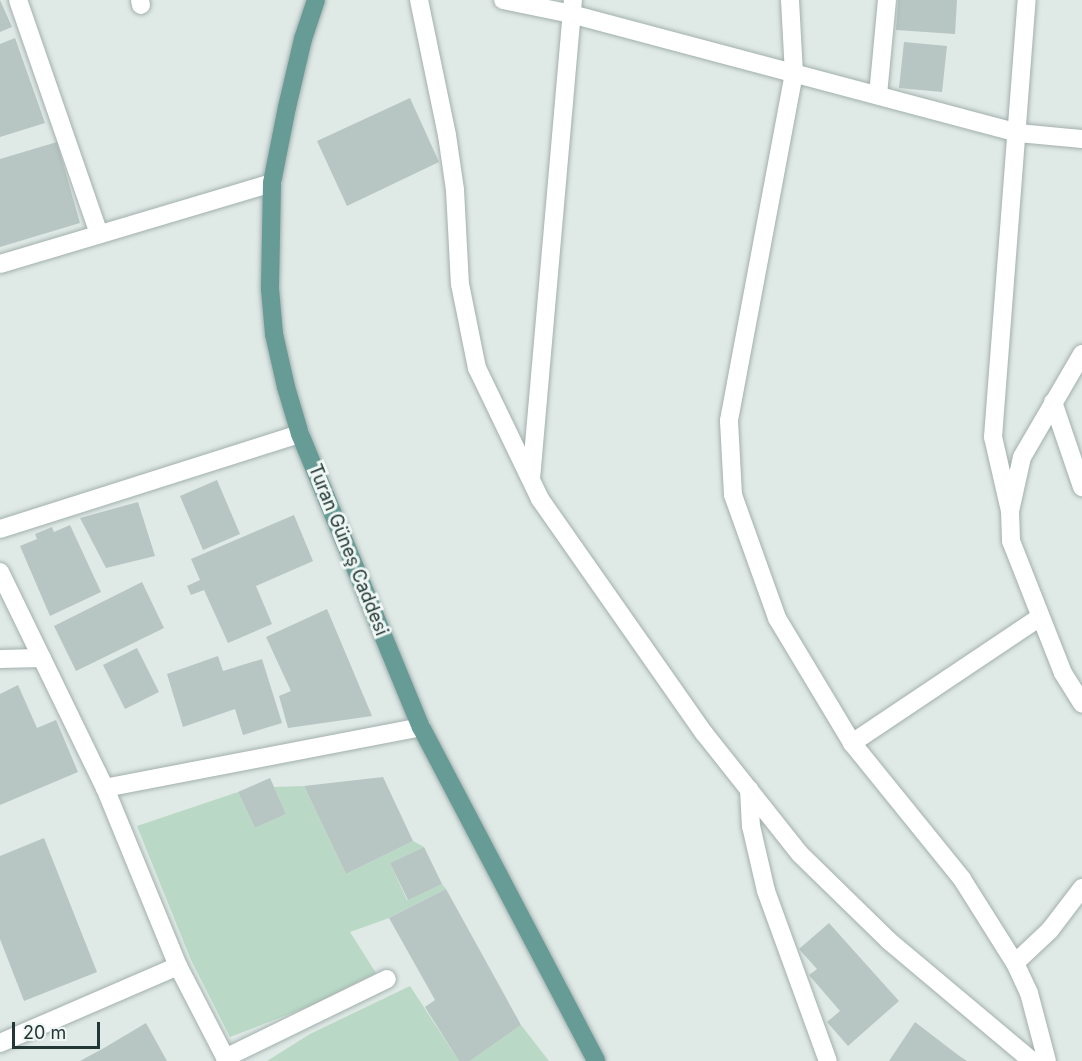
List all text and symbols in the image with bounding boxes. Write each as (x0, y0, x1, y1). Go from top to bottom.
street label: Turan Güneş Caddesi (304, 461, 392, 639)
scale bar (15, 1010, 104, 1048)
text: 20 m (23, 1022, 66, 1043)

